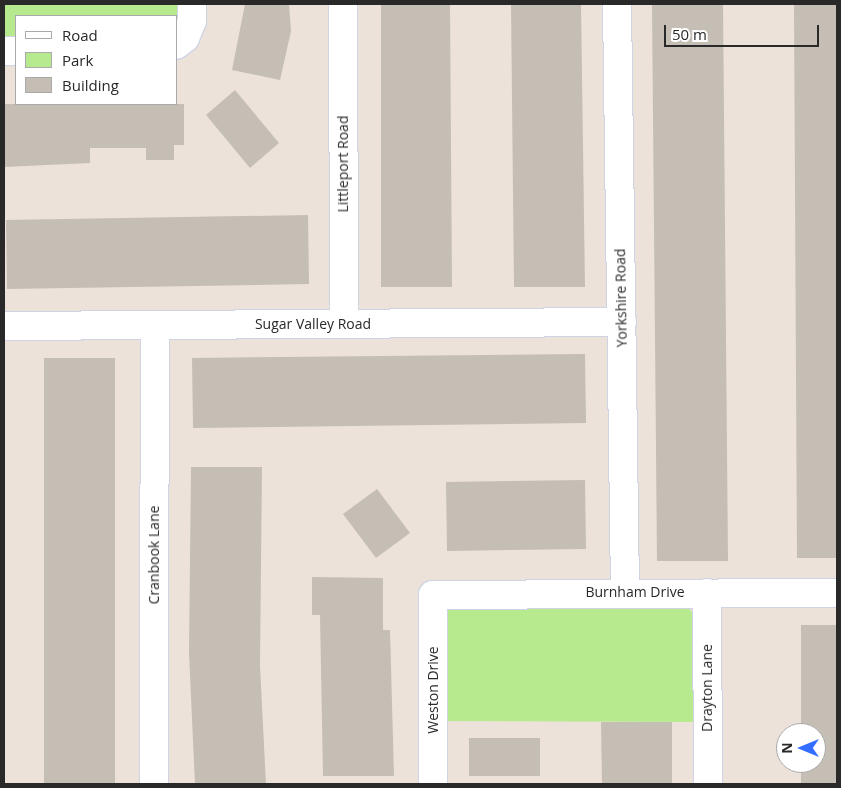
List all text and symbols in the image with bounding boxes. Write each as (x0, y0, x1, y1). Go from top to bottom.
legend (15, 15, 178, 105)
scale bar (666, 15, 821, 47)
text: 50 m (672, 24, 707, 44)
text: Road (62, 25, 98, 45)
text: Park (62, 50, 93, 70)
text: Building (62, 75, 119, 95)
street label: Littleport Road (335, 116, 351, 212)
street label: Yorkshire Road (612, 248, 630, 348)
street label: Sugar Valley Road (255, 316, 371, 332)
street label: Cranbook Lane (146, 506, 162, 604)
street label: Burnham Drive (585, 584, 685, 600)
street label: Drayton Lane (699, 644, 715, 732)
street label: Weston Drive (425, 646, 441, 734)
north arrow (776, 723, 826, 773)
text: N (777, 742, 796, 754)

